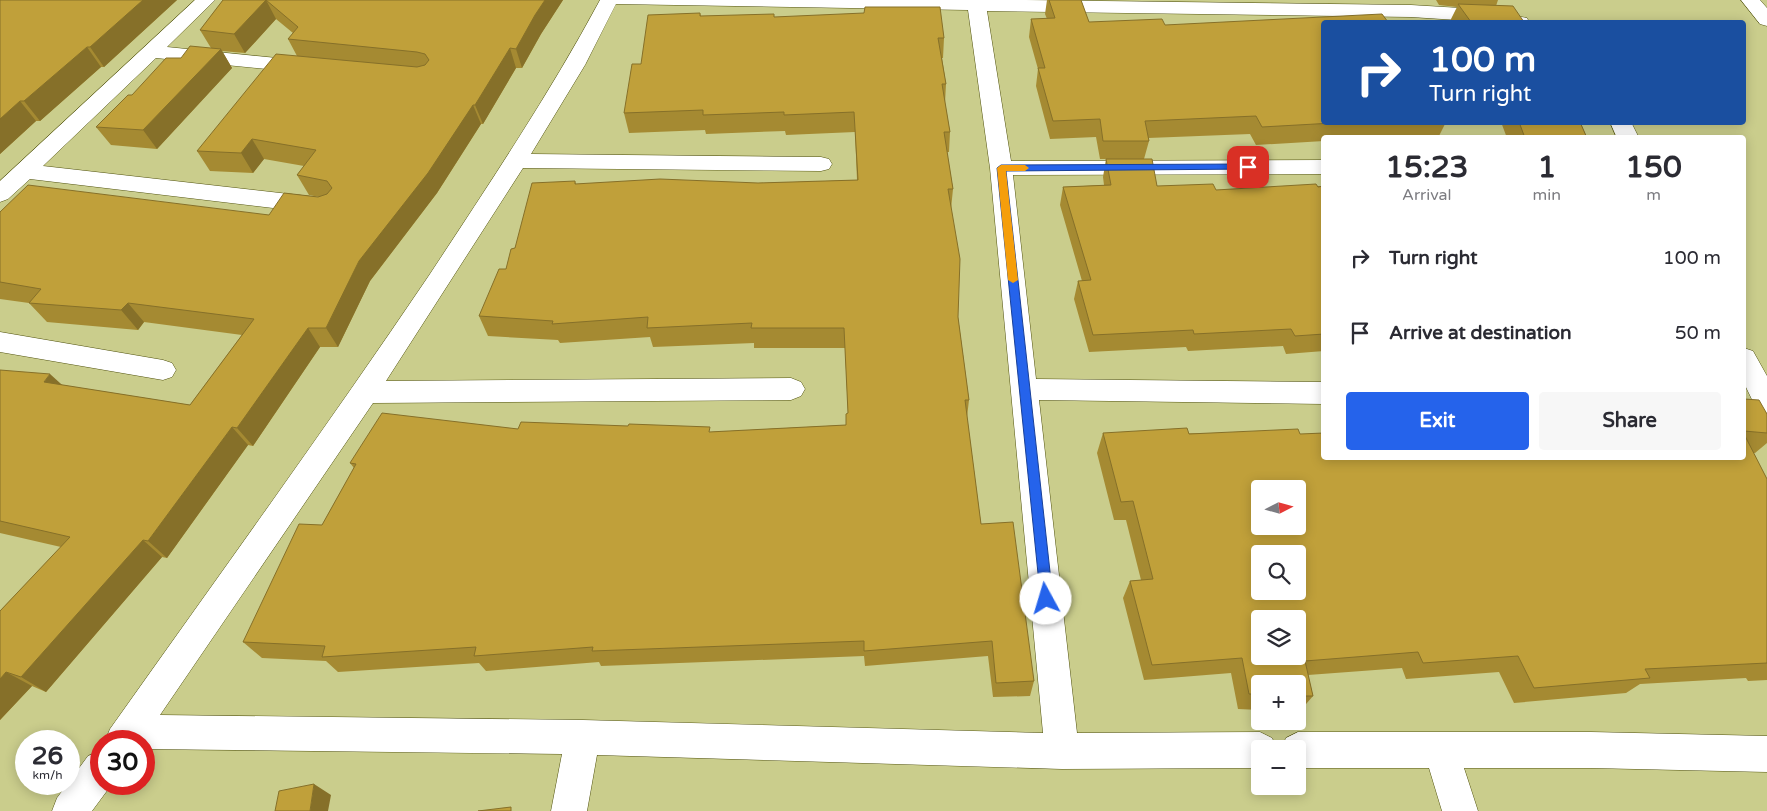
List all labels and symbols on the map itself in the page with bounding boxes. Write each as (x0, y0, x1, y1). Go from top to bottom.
pin (1227, 146, 1269, 188)
north arrow (1251, 480, 1306, 535)
position arrow (1019, 572, 1071, 624)
speed limit sign: 30 (90, 730, 155, 795)

